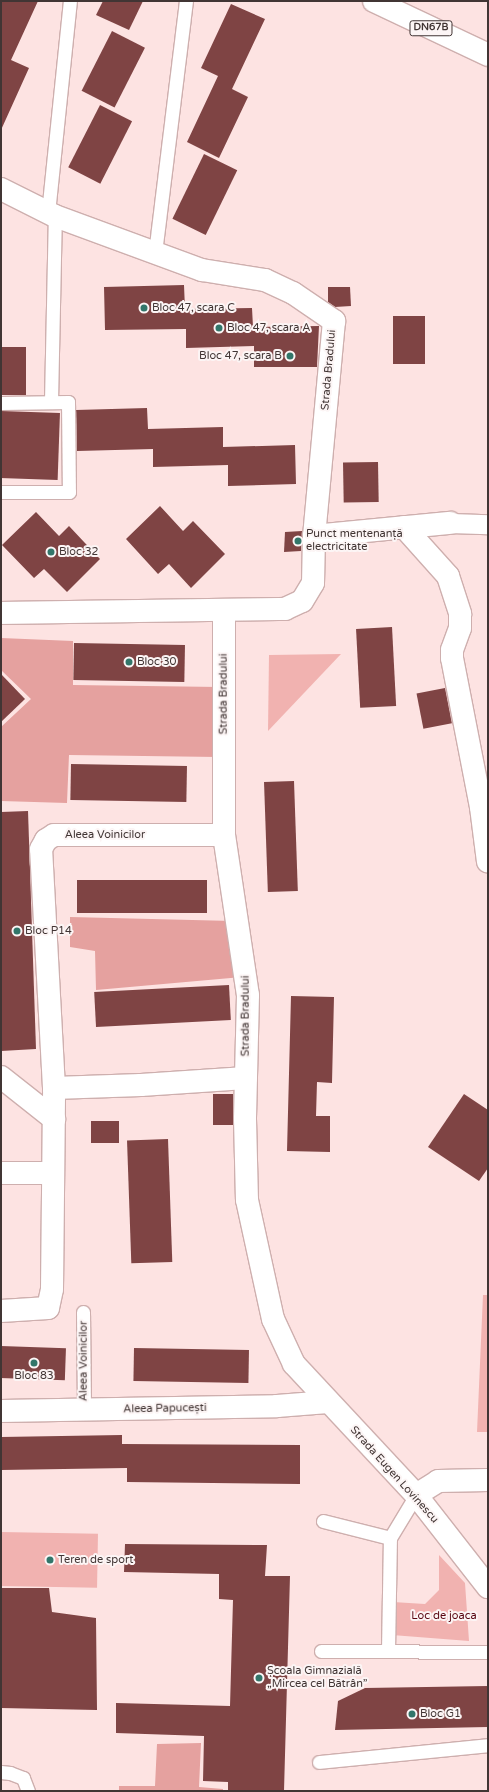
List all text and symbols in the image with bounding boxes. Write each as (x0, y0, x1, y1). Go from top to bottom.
road number: DN67B (409, 20, 453, 36)
place label: Bloc 47, scara C (152, 301, 235, 315)
marker: Bloc 47, scara C (139, 303, 149, 313)
place label: Bloc 47, scara A (227, 321, 310, 335)
marker: Bloc 47, scara A (214, 323, 224, 333)
street label: Strada Bradului (319, 329, 339, 411)
place label: Bloc 47, scara B (199, 349, 282, 363)
marker: Bloc 47, scara B (285, 351, 295, 361)
place label: Punct mentenanță electricitate (306, 528, 403, 554)
marker: Punct mentenanță electricitate (293, 536, 303, 546)
place label: Bloc 32 (59, 545, 99, 559)
marker: Bloc 32 (46, 547, 56, 557)
street label: Strada Bradului (217, 654, 231, 734)
place label: Bloc 30 (137, 655, 177, 669)
marker: Bloc 30 (124, 657, 134, 667)
street label: Aleea Voinicilor (65, 828, 145, 842)
place label: Bloc P14 (25, 924, 72, 938)
marker: Bloc P14 (12, 926, 22, 936)
street label: Strada Bradului (239, 976, 253, 1056)
street label: Aleea Voinicilor (77, 1321, 91, 1401)
marker: Bloc 83 (29, 1358, 39, 1368)
place label: Bloc 83 (14, 1369, 54, 1383)
street label: Aleea Papucești (123, 1402, 207, 1416)
street label: Strada Eugen Lovinescu (347, 1424, 441, 1526)
place label: Teren de sport (58, 1553, 133, 1567)
marker: Teren de sport (45, 1555, 55, 1565)
park label: Loc de joaca (411, 1609, 477, 1623)
place label: Școala Gimnazială „Mircea cel Bătrân” (267, 1665, 367, 1691)
marker: Școala Gimnazială „Mircea cel Bătrân” (254, 1673, 264, 1683)
place label: Bloc G1 (420, 1707, 461, 1721)
marker: Bloc G1 (407, 1709, 417, 1719)

